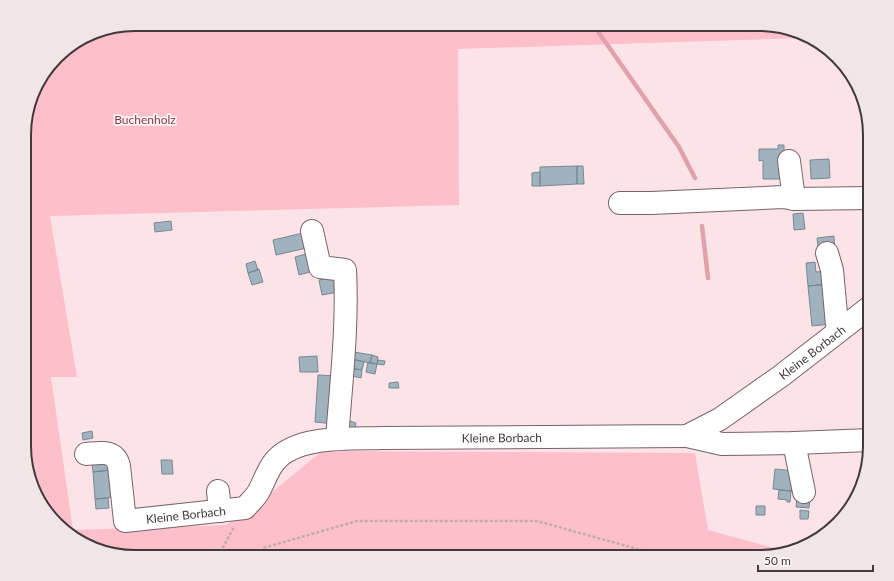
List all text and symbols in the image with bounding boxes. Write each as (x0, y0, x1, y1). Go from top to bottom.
park label: Buchenholz (114, 112, 176, 127)
street label: Kleine Borbach (776, 322, 848, 383)
street label: Kleine Borbach (462, 429, 542, 445)
street label: Kleine Borbach (145, 503, 226, 526)
scale bar (758, 547, 873, 573)
text: 50 m (764, 553, 791, 568)

